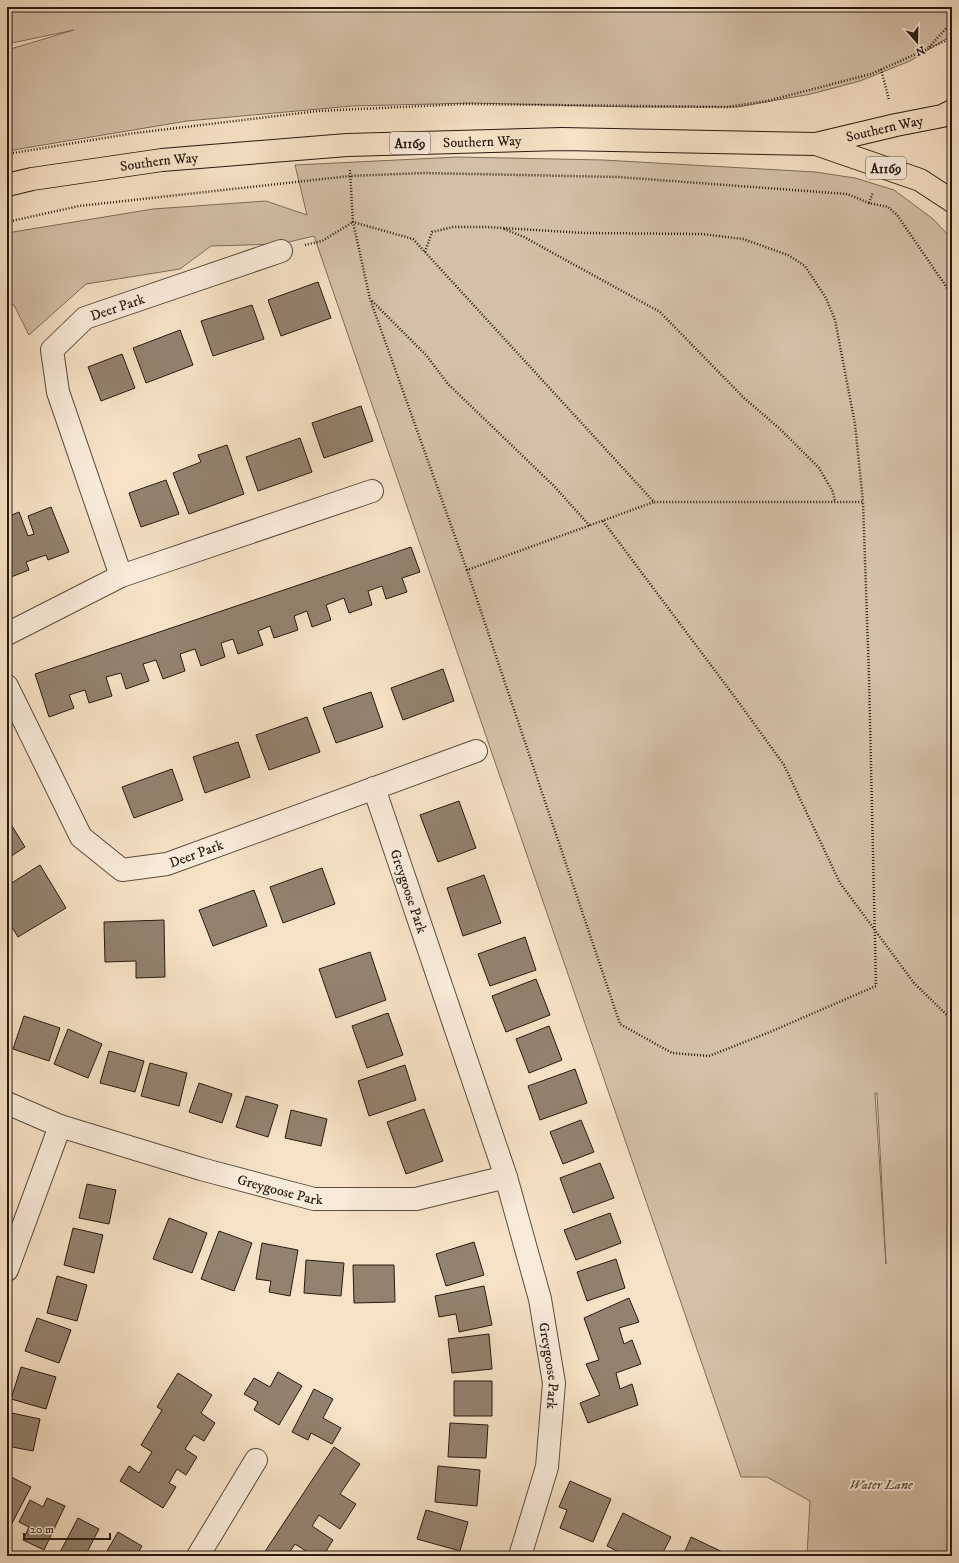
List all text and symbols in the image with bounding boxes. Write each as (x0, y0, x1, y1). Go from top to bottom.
north arrow (897, 22, 937, 62)
text: N (913, 42, 927, 59)
street label: Southern Way (844, 112, 925, 147)
road number: A1169 (390, 132, 430, 154)
street label: Southern Way (443, 132, 522, 152)
street label: Southern Way (119, 149, 199, 176)
road number: A1169 (866, 157, 906, 179)
street label: Deer Park (88, 290, 147, 326)
street label: Deer Park (167, 836, 226, 873)
street label: Greygoose Park (385, 847, 431, 936)
street label: Greygoose Park (235, 1171, 323, 1209)
street label: Greygoose Park (534, 1321, 562, 1410)
park label: Water Lane (849, 1476, 914, 1494)
scale bar (24, 1515, 110, 1541)
text: 20 m (30, 1522, 54, 1537)

